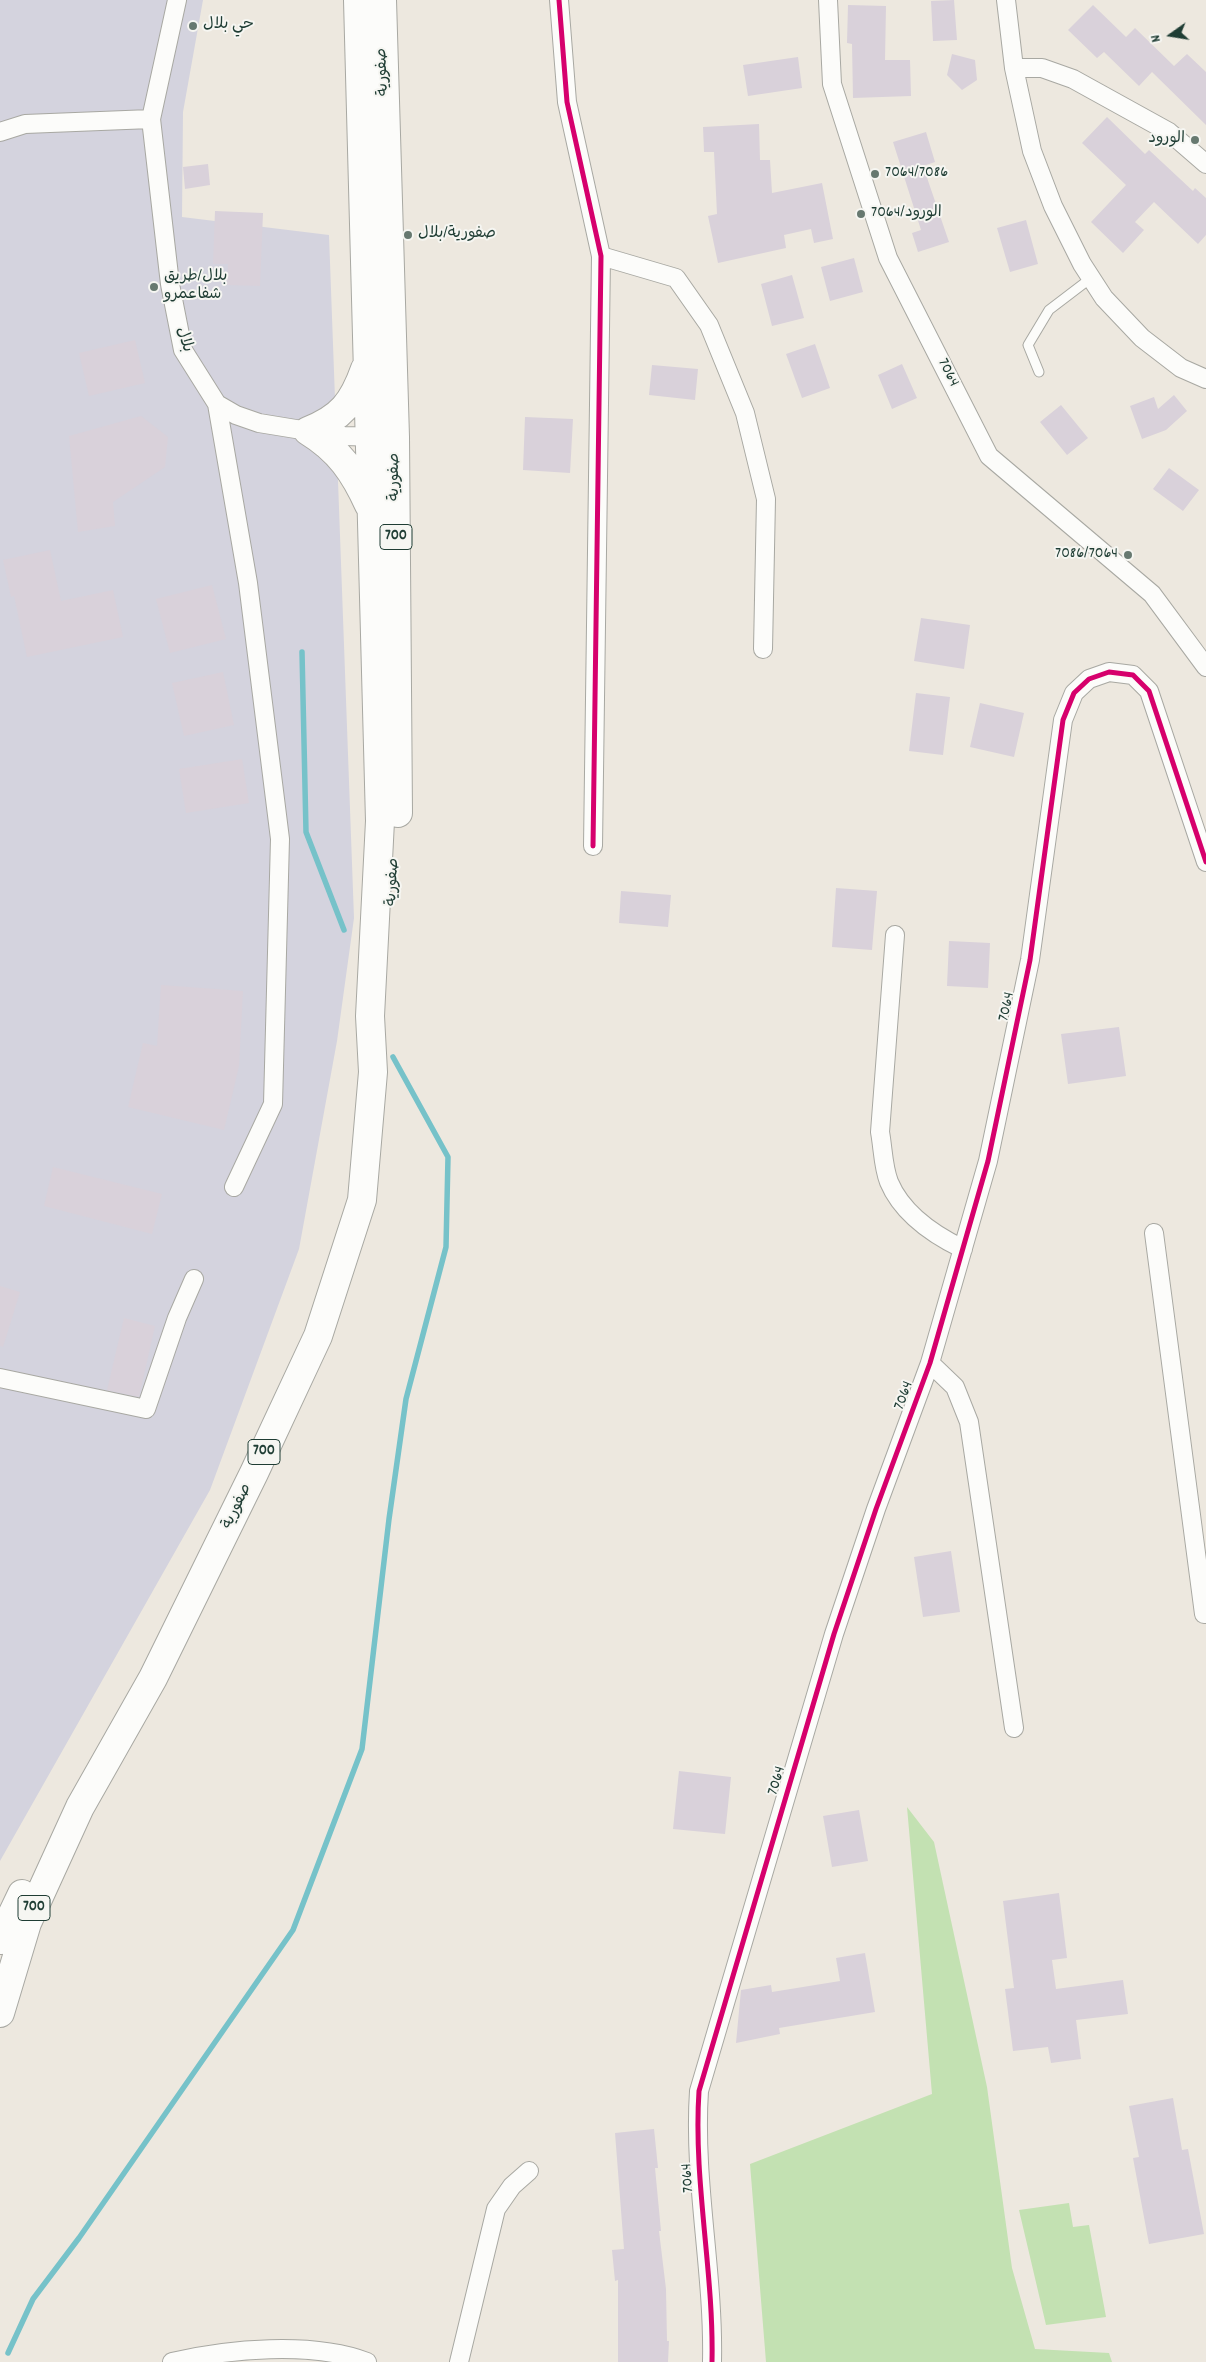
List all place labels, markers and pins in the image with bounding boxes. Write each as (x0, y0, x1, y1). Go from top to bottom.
place label: حي بلال (203, 16, 254, 36)
marker: حي بلال (187, 20, 199, 32)
place label: الورود (1148, 130, 1185, 150)
marker: الورود (1189, 134, 1201, 146)
place label: 7064/7086 (885, 164, 948, 184)
marker: 7064/7086 (869, 168, 881, 180)
place label: الورود/7064 (871, 204, 942, 224)
marker: الورود/7064 (855, 208, 867, 220)
place label: صفورية/بلال (418, 225, 496, 245)
marker: صفورية/بلال (402, 229, 414, 241)
place label: بلال/طريق شفاعمرو (164, 268, 227, 306)
marker: بلال/طريق شفاعمرو (148, 281, 160, 293)
place label: 7086/7064 (1055, 545, 1118, 565)
marker: 7086/7064 (1122, 549, 1134, 561)

